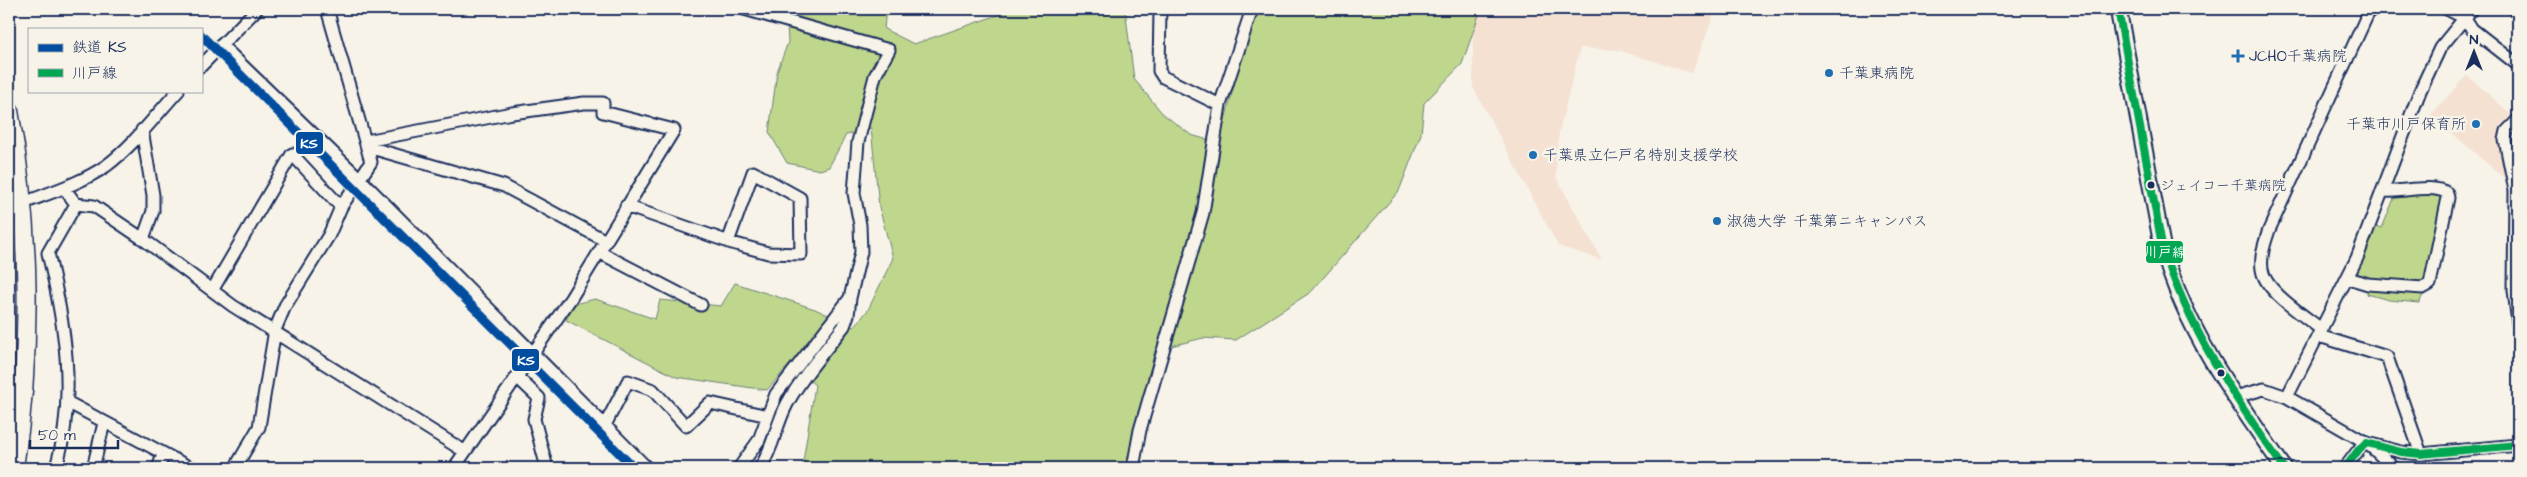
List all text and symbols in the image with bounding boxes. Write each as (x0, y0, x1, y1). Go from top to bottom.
legend (28, 28, 202, 92)
north arrow (2450, 28, 2500, 78)
text: N (2470, 30, 2479, 50)
text: 鉄道 KS (72, 37, 127, 58)
place label: JCHO千葉病院 (2249, 46, 2347, 67)
marker: JCHO千葉病院 (2231, 49, 2245, 63)
text: 川戸線 (72, 63, 117, 84)
place label: 千葉東病院 (1839, 63, 1914, 84)
marker: 千葉東病院 (1823, 67, 1835, 79)
place label: 千葉市川戸保育所 (2346, 114, 2466, 135)
marker: 千葉市川戸保育所 (2470, 118, 2482, 130)
line badge: KS (295, 131, 324, 155)
text: KS (300, 134, 318, 154)
place label: 千葉県立仁戸名特別支援学校 (1543, 145, 1738, 166)
marker: 千葉県立仁戸名特別支援学校 (1527, 149, 1539, 161)
place label: ジェイコー千葉病院 (2160, 176, 2286, 196)
marker: ジェイコー千葉病院 (2146, 180, 2156, 190)
place label: 淑徳大学 千葉第ニキャンパス (1727, 211, 1927, 232)
marker: 淑徳大学 千葉第ニキャンパス (1711, 215, 1723, 227)
line badge: 川戸線 (2145, 240, 2184, 264)
text: 川戸線 (2144, 243, 2186, 263)
line badge: KS (511, 348, 540, 372)
text: KS (517, 351, 535, 371)
unlabelled marker (2216, 368, 2226, 378)
scale bar (30, 417, 118, 449)
text: 50 m (38, 425, 76, 446)

